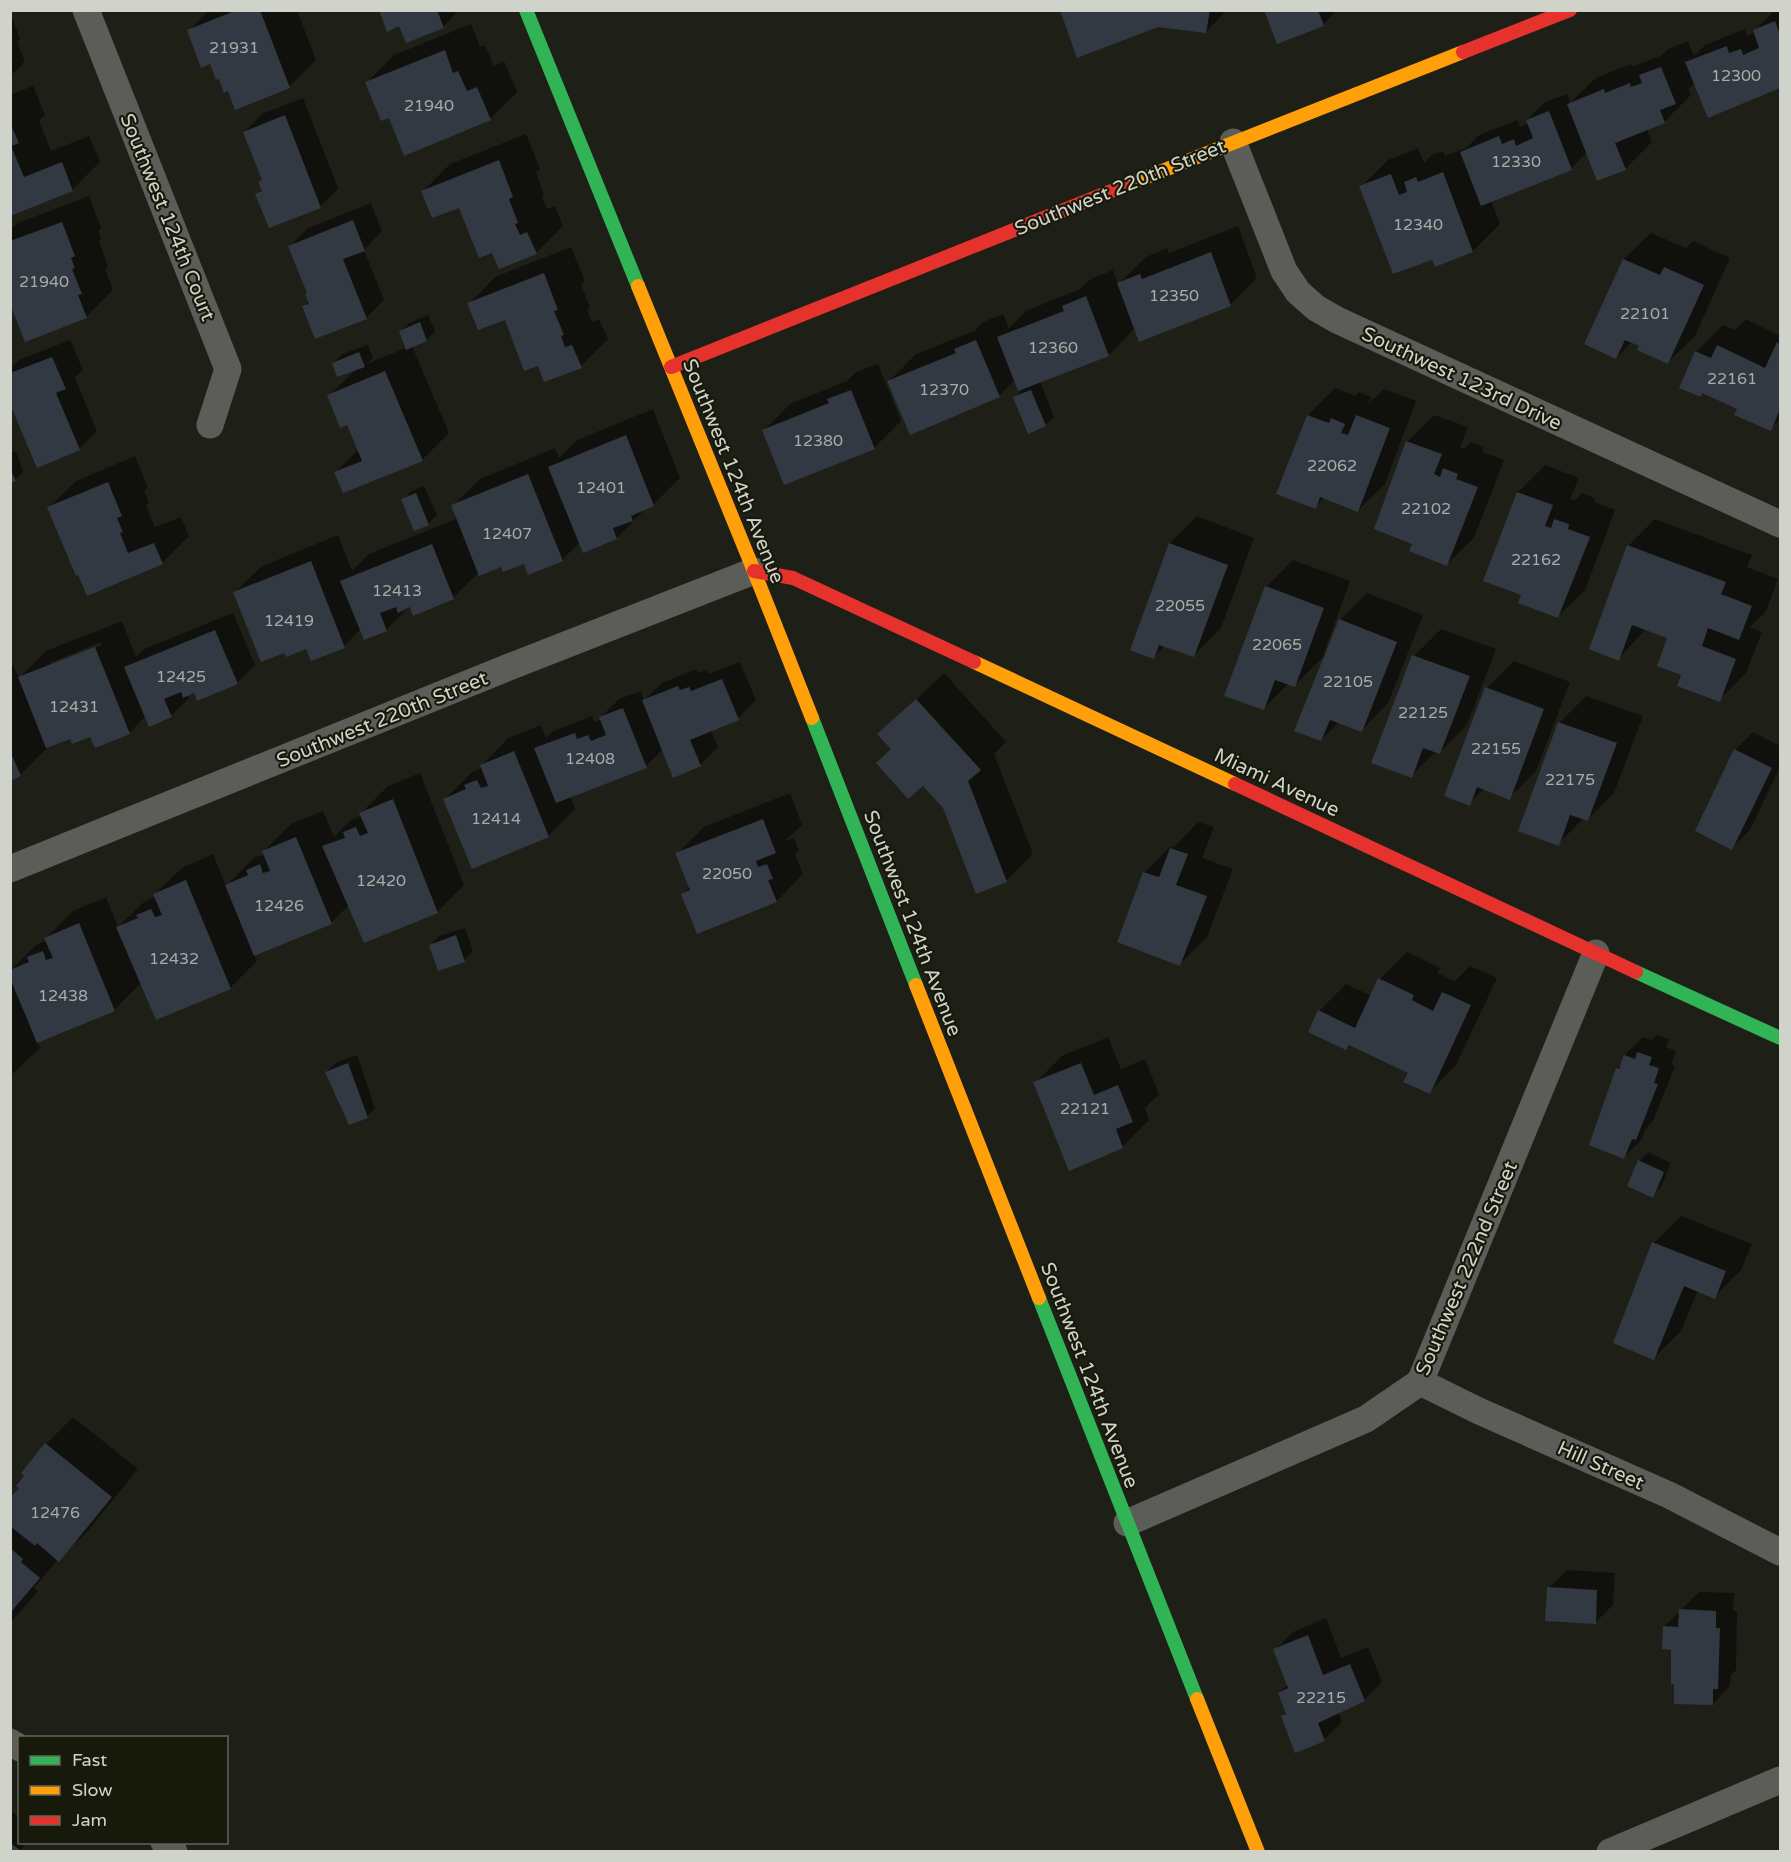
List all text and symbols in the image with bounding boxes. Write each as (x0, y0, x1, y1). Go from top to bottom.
house number: 21931 (209, 38, 259, 58)
house number: 12300 (1711, 66, 1761, 86)
house number: 21940 (404, 96, 454, 116)
street label: Southwest 124th Court (114, 110, 220, 325)
street label: Southwest 220th Street (1011, 134, 1230, 241)
house number: 12330 (1491, 152, 1541, 172)
house number: 12340 (1393, 215, 1443, 235)
house number: 21940 (19, 272, 69, 292)
house number: 12350 (1149, 286, 1199, 306)
house number: 22101 (1620, 304, 1670, 324)
street label: Southwest 123rd Drive (1358, 322, 1565, 436)
house number: 12360 (1028, 338, 1078, 358)
street label: Southwest 124th Avenue (677, 356, 789, 587)
house number: 22161 (1707, 369, 1757, 389)
house number: 12370 (919, 380, 969, 400)
house number: 12380 (793, 431, 843, 451)
house number: 22062 (1307, 456, 1357, 476)
house number: 12401 (576, 478, 626, 498)
house number: 22102 (1401, 499, 1451, 519)
house number: 12407 (482, 524, 532, 544)
house number: 22162 (1511, 550, 1561, 570)
house number: 12413 (372, 581, 422, 601)
house number: 22055 (1155, 596, 1205, 616)
house number: 12419 (264, 611, 314, 631)
house number: 22065 (1252, 635, 1302, 655)
street label: Southwest 220th Street (273, 666, 492, 773)
house number: 12425 (156, 667, 206, 687)
house number: 22105 (1323, 672, 1373, 692)
house number: 12431 (49, 697, 99, 717)
house number: 22125 (1398, 703, 1448, 723)
house number: 22155 (1471, 739, 1521, 759)
street label: Miami Avenue (1210, 743, 1343, 822)
house number: 12408 (565, 749, 615, 769)
house number: 22175 (1545, 770, 1595, 790)
street label: Southwest 124th Avenue (858, 807, 966, 1040)
house number: 12414 (471, 809, 521, 829)
house number: 22050 (702, 864, 752, 884)
house number: 12420 (356, 871, 406, 891)
house number: 12426 (254, 896, 304, 916)
house number: 12432 (149, 949, 199, 969)
house number: 12438 (38, 986, 88, 1006)
house number: 22121 (1060, 1099, 1110, 1119)
street label: Southwest 222nd Street (1411, 1157, 1523, 1379)
street label: Southwest 124th Avenue (1035, 1259, 1143, 1492)
street label: Hill Street (1554, 1436, 1648, 1496)
house number: 12476 (30, 1503, 80, 1523)
house number: 22215 (1296, 1688, 1346, 1708)
legend (18, 1736, 228, 1844)
text: Fast (72, 1749, 107, 1771)
text: Slow (72, 1779, 113, 1801)
text: Jam (72, 1809, 107, 1831)

